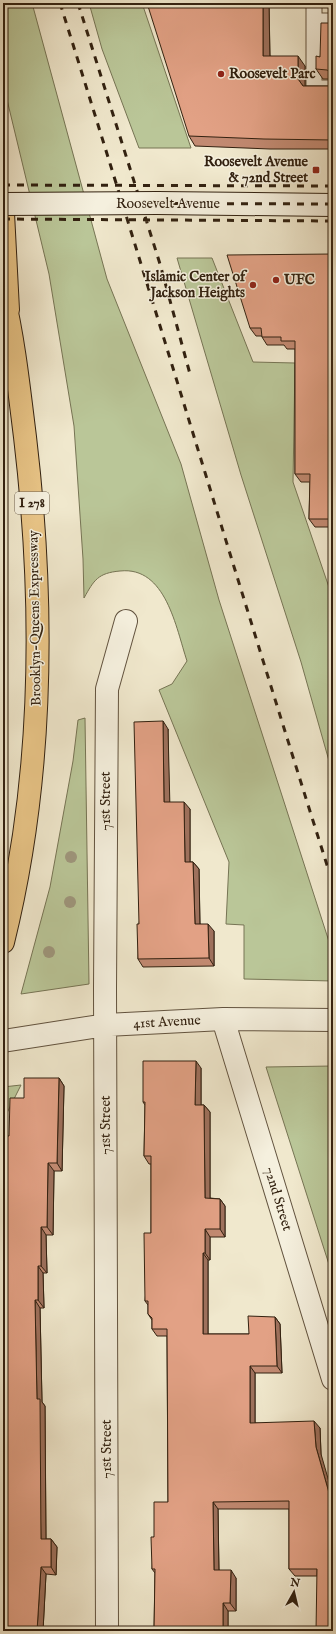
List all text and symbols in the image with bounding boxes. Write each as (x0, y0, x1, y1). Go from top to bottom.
place label: Roosevelt Parc (229, 65, 316, 83)
marker: Roosevelt Parc (216, 69, 226, 79)
place label: Roosevelt Avenue & 72nd Street (204, 153, 309, 187)
marker: Roosevelt Avenue & 72nd Street (311, 165, 321, 175)
street label: Roosevelt Avenue (116, 195, 221, 213)
place label: Islamic Center of Jackson Heights (145, 268, 248, 302)
place label: UFC (283, 271, 315, 289)
marker: UFC (271, 275, 281, 285)
marker: Islamic Center of Jackson Heights (248, 280, 258, 290)
road number: I 278 (15, 492, 49, 514)
street label: Brooklyn-Queens Expressway (24, 530, 46, 706)
street label: 71st Street (97, 771, 115, 831)
street label: 41st Avenue (133, 1011, 202, 1033)
street label: 71st Street (97, 1095, 115, 1155)
street label: 72nd Street (260, 1165, 296, 1233)
street label: 71st Street (98, 1419, 116, 1479)
north arrow (274, 1572, 314, 1612)
text: N (289, 1575, 301, 1591)

